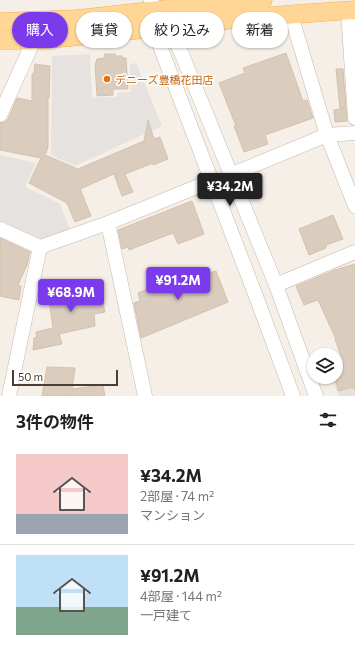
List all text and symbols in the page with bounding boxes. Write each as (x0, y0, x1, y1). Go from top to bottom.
chip: 購入 (12, 12, 68, 48)
chip: 賃貸 (76, 12, 132, 48)
chip: 絞り込み (140, 12, 224, 48)
chip: 新着 (232, 12, 288, 48)
place label: デニーズ豊橋花田店 (115, 73, 213, 86)
marker: デニーズ豊橋花田店 (102, 74, 112, 84)
pin: ¥34.2M (197, 173, 263, 207)
text: ¥34.2M (206, 178, 254, 194)
pin: ¥91.2M (145, 267, 211, 301)
text: ¥91.2M (155, 272, 201, 288)
pin: ¥68.9M (38, 279, 104, 313)
text: ¥68.9M (47, 284, 95, 300)
map controls (307, 348, 343, 384)
button: layers (307, 348, 343, 384)
scale bar (12, 368, 118, 387)
text: 50 m (18, 370, 43, 383)
icon: filters (317, 409, 339, 431)
text: 3件の物件 (16, 411, 94, 432)
text: ¥34.2M (140, 465, 202, 486)
icon: home (48, 470, 96, 518)
text: 2部屋 · 74 m² (140, 488, 214, 504)
text: マンション (140, 507, 205, 523)
text: ¥91.2M (140, 565, 200, 586)
icon: home (48, 571, 96, 619)
text: 4部屋 · 144 m² (140, 588, 222, 604)
text: 一戸建て (140, 607, 192, 623)

